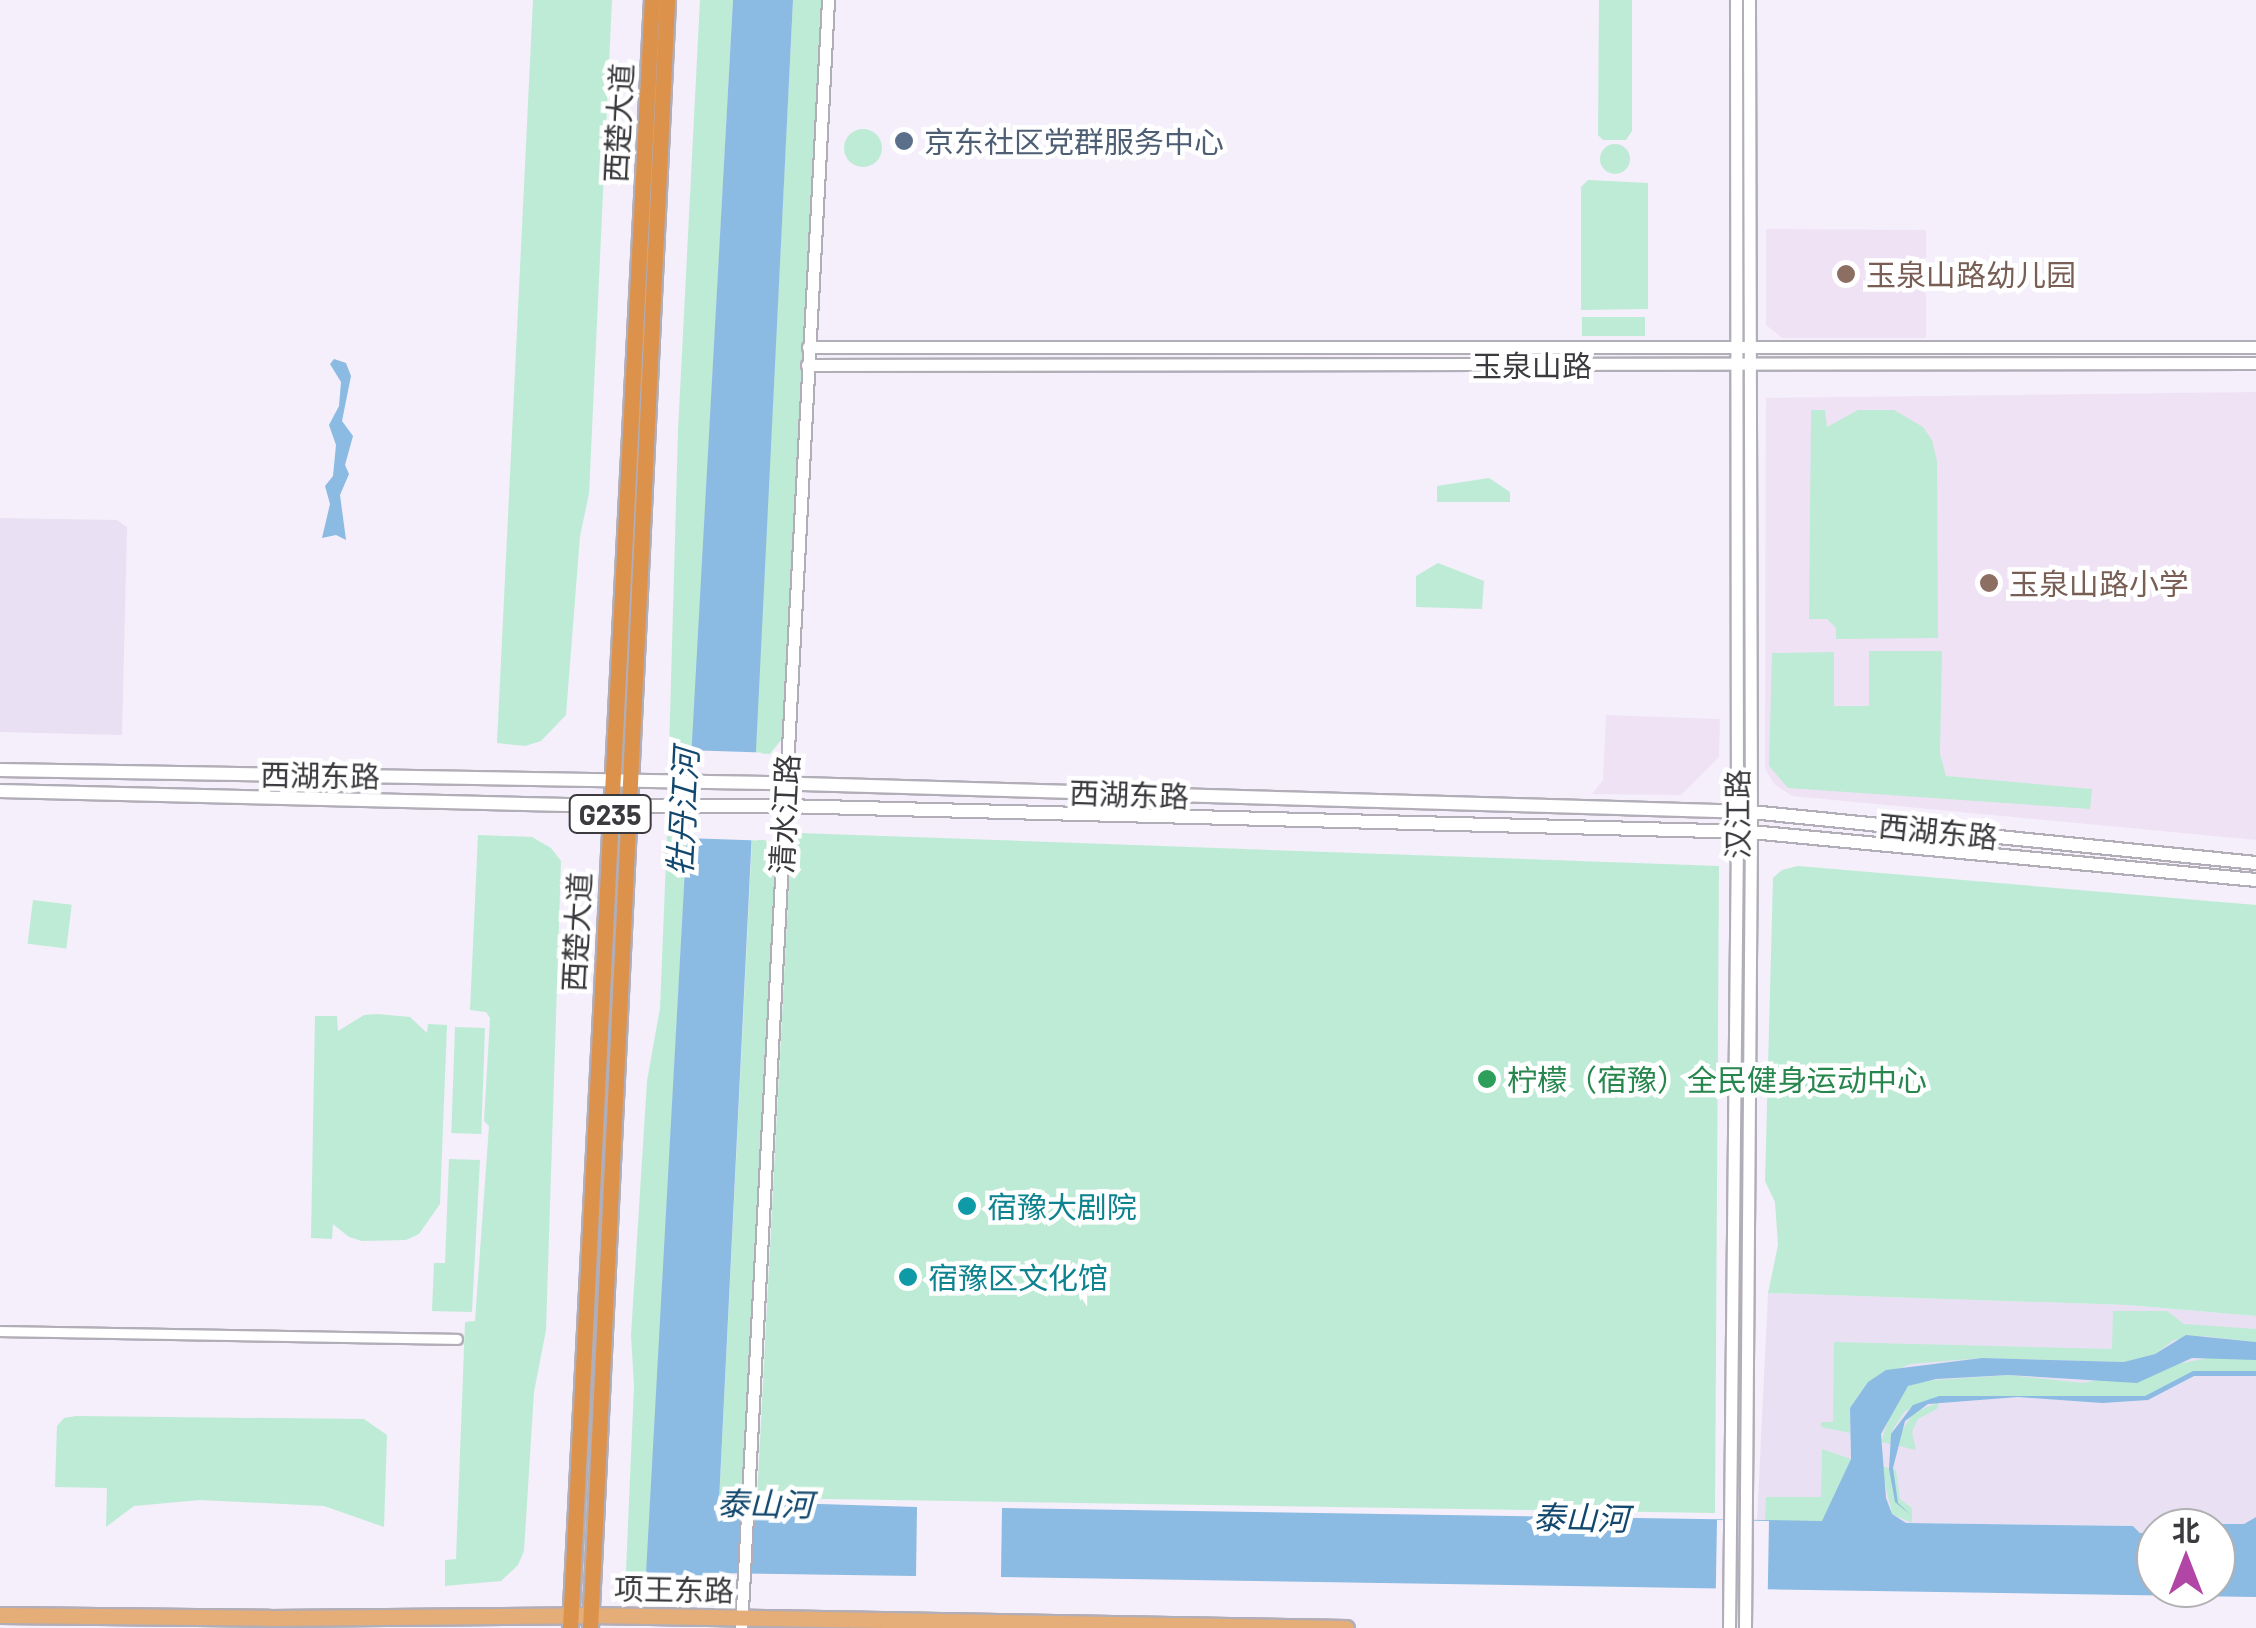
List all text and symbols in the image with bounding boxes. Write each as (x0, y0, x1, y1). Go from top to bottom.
street label: 西楚大道 (597, 62, 639, 184)
place label: 京东社区党群服务中心 (924, 123, 1224, 159)
marker: 京东社区党群服务中心 (893, 130, 915, 152)
place label: 玉泉山路幼儿园 (1866, 256, 2076, 292)
marker: 玉泉山路幼儿园 (1835, 263, 1857, 285)
street label: 玉泉山路 (1472, 347, 1592, 383)
place label: 玉泉山路小学 (2009, 565, 2189, 601)
marker: 玉泉山路小学 (1978, 572, 2000, 594)
water label: 牡丹江河 (659, 747, 705, 877)
street label: 清水江路 (763, 753, 805, 875)
street label: 西湖东路 (260, 756, 380, 794)
street label: 汉江路 (1719, 769, 1755, 859)
street label: 西湖东路 (1068, 774, 1190, 814)
road number: G235 (568, 791, 652, 837)
street label: 西湖东路 (1876, 807, 2000, 855)
street label: 西楚大道 (555, 871, 597, 993)
place label: 柠檬（宿豫）全民健身运动中心 (1507, 1061, 1927, 1097)
marker: 柠檬（宿豫）全民健身运动中心 (1476, 1068, 1498, 1090)
place label: 宿豫大剧院 (987, 1188, 1137, 1224)
marker: 宿豫大剧院 (956, 1195, 978, 1217)
place label: 宿豫区文化馆 (928, 1259, 1108, 1295)
marker: 宿豫区文化馆 (897, 1266, 919, 1288)
water label: 泰山河 (717, 1483, 813, 1523)
water label: 泰山河 (1533, 1497, 1629, 1537)
north arrow (2136, 1508, 2236, 1608)
text: 北 (2172, 1513, 2200, 1547)
street label: 项王东路 (614, 1570, 734, 1608)

